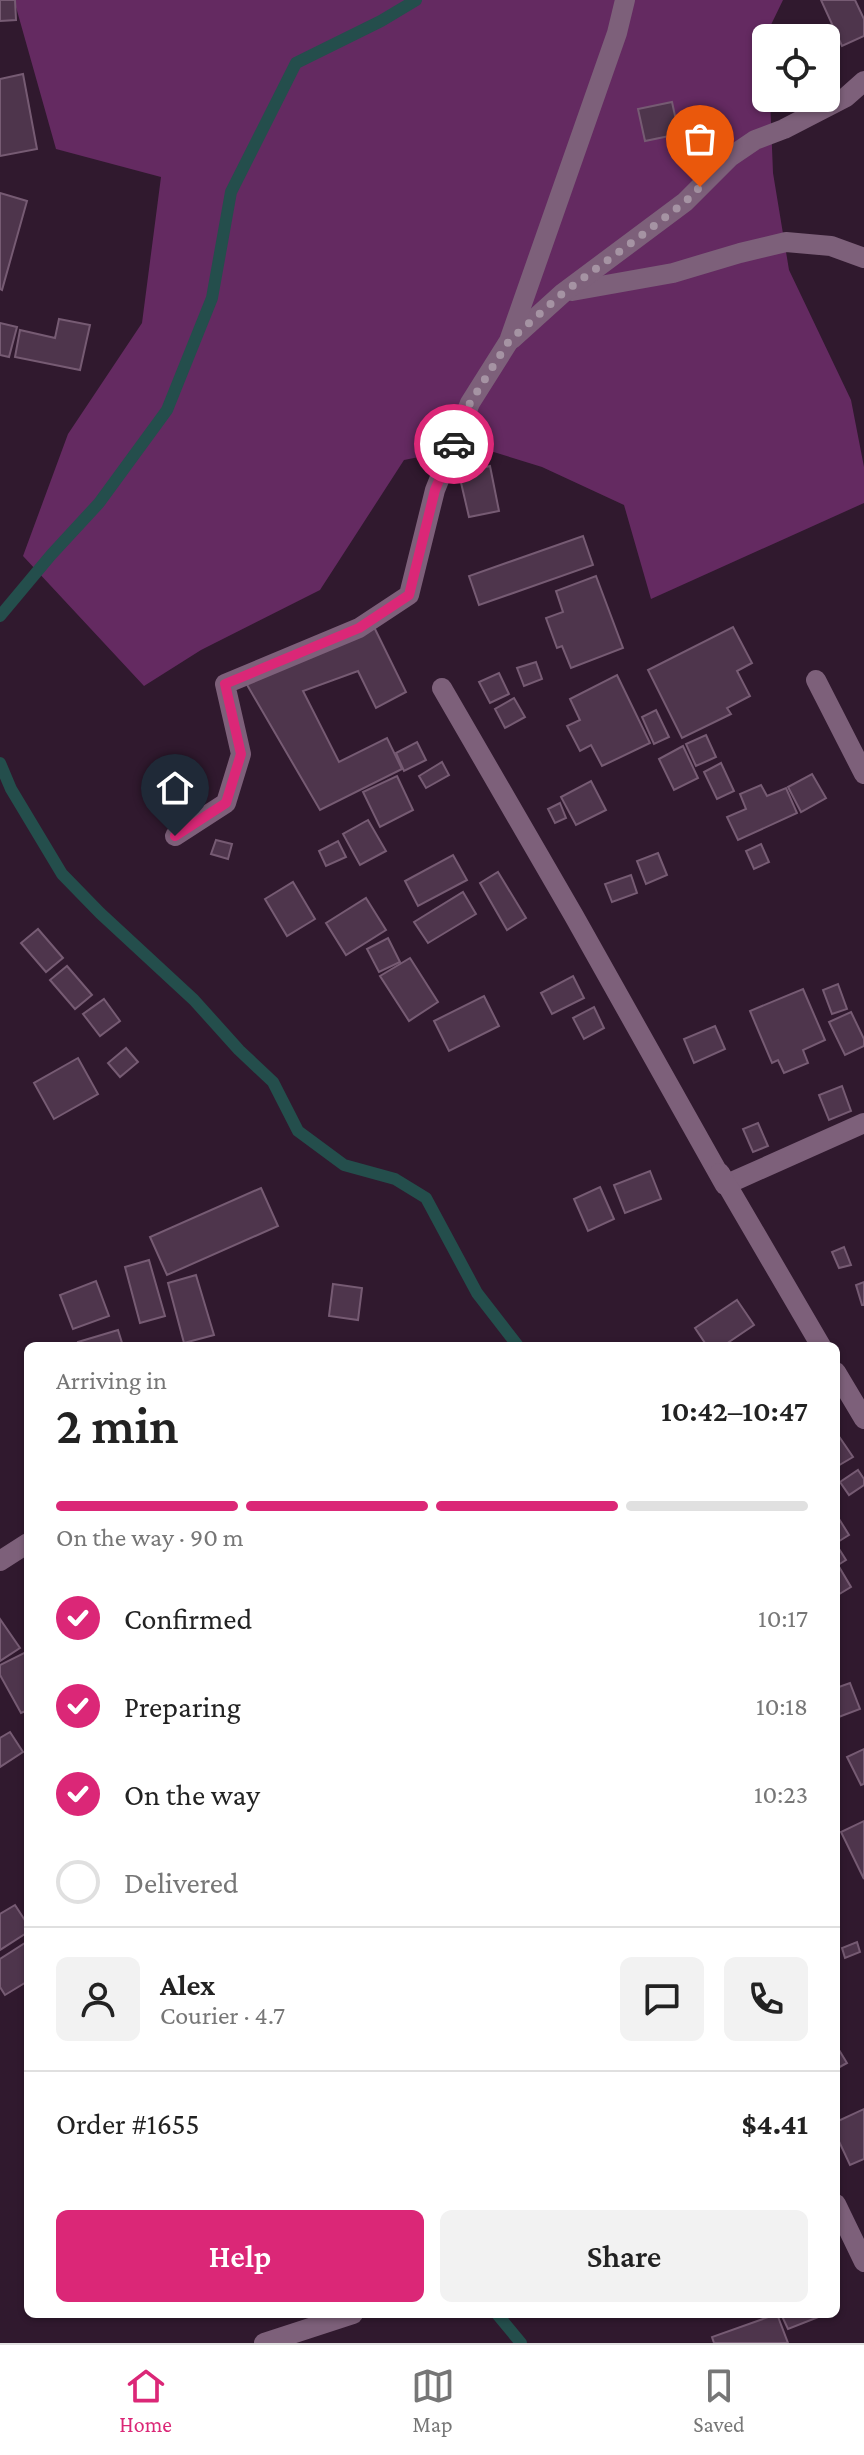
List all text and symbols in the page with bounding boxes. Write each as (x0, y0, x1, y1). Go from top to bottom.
map controls (752, 24, 840, 112)
button: locate (752, 24, 840, 112)
pin (666, 105, 734, 187)
icon: bag (678, 117, 722, 161)
courier (414, 404, 494, 484)
icon: car (432, 422, 476, 466)
pin (141, 754, 209, 836)
icon: home (153, 766, 197, 810)
text: Arriving in (56, 1366, 167, 1395)
text: 10:42–10:47 (661, 1394, 808, 1427)
text: 2 min (56, 1396, 179, 1454)
text: On the way · 90 m (56, 1523, 244, 1552)
icon: check (56, 1596, 100, 1640)
text: Confirmed (124, 1602, 252, 1635)
text: 10:17 (758, 1604, 808, 1633)
icon: check (56, 1684, 100, 1728)
text: Preparing (124, 1690, 241, 1723)
text: 10:18 (756, 1692, 808, 1721)
icon: check (56, 1772, 100, 1816)
text: On the way (124, 1778, 260, 1811)
text: 10:23 (754, 1780, 808, 1809)
text: Delivered (124, 1866, 239, 1899)
button: person (56, 1957, 140, 2041)
button: chat (620, 1957, 704, 2041)
button: phone (724, 1957, 808, 2041)
text: Alex (160, 1968, 215, 2001)
text: Courier · 4.7 (160, 2001, 285, 2030)
text: Order #1655 (56, 2107, 200, 2140)
text: $4.41 (742, 2107, 808, 2140)
button: Help (56, 2210, 424, 2302)
button: Share (440, 2210, 808, 2302)
tab: Home (119, 2364, 172, 2437)
tab: Map (411, 2364, 455, 2437)
tab: Saved (693, 2364, 745, 2437)

